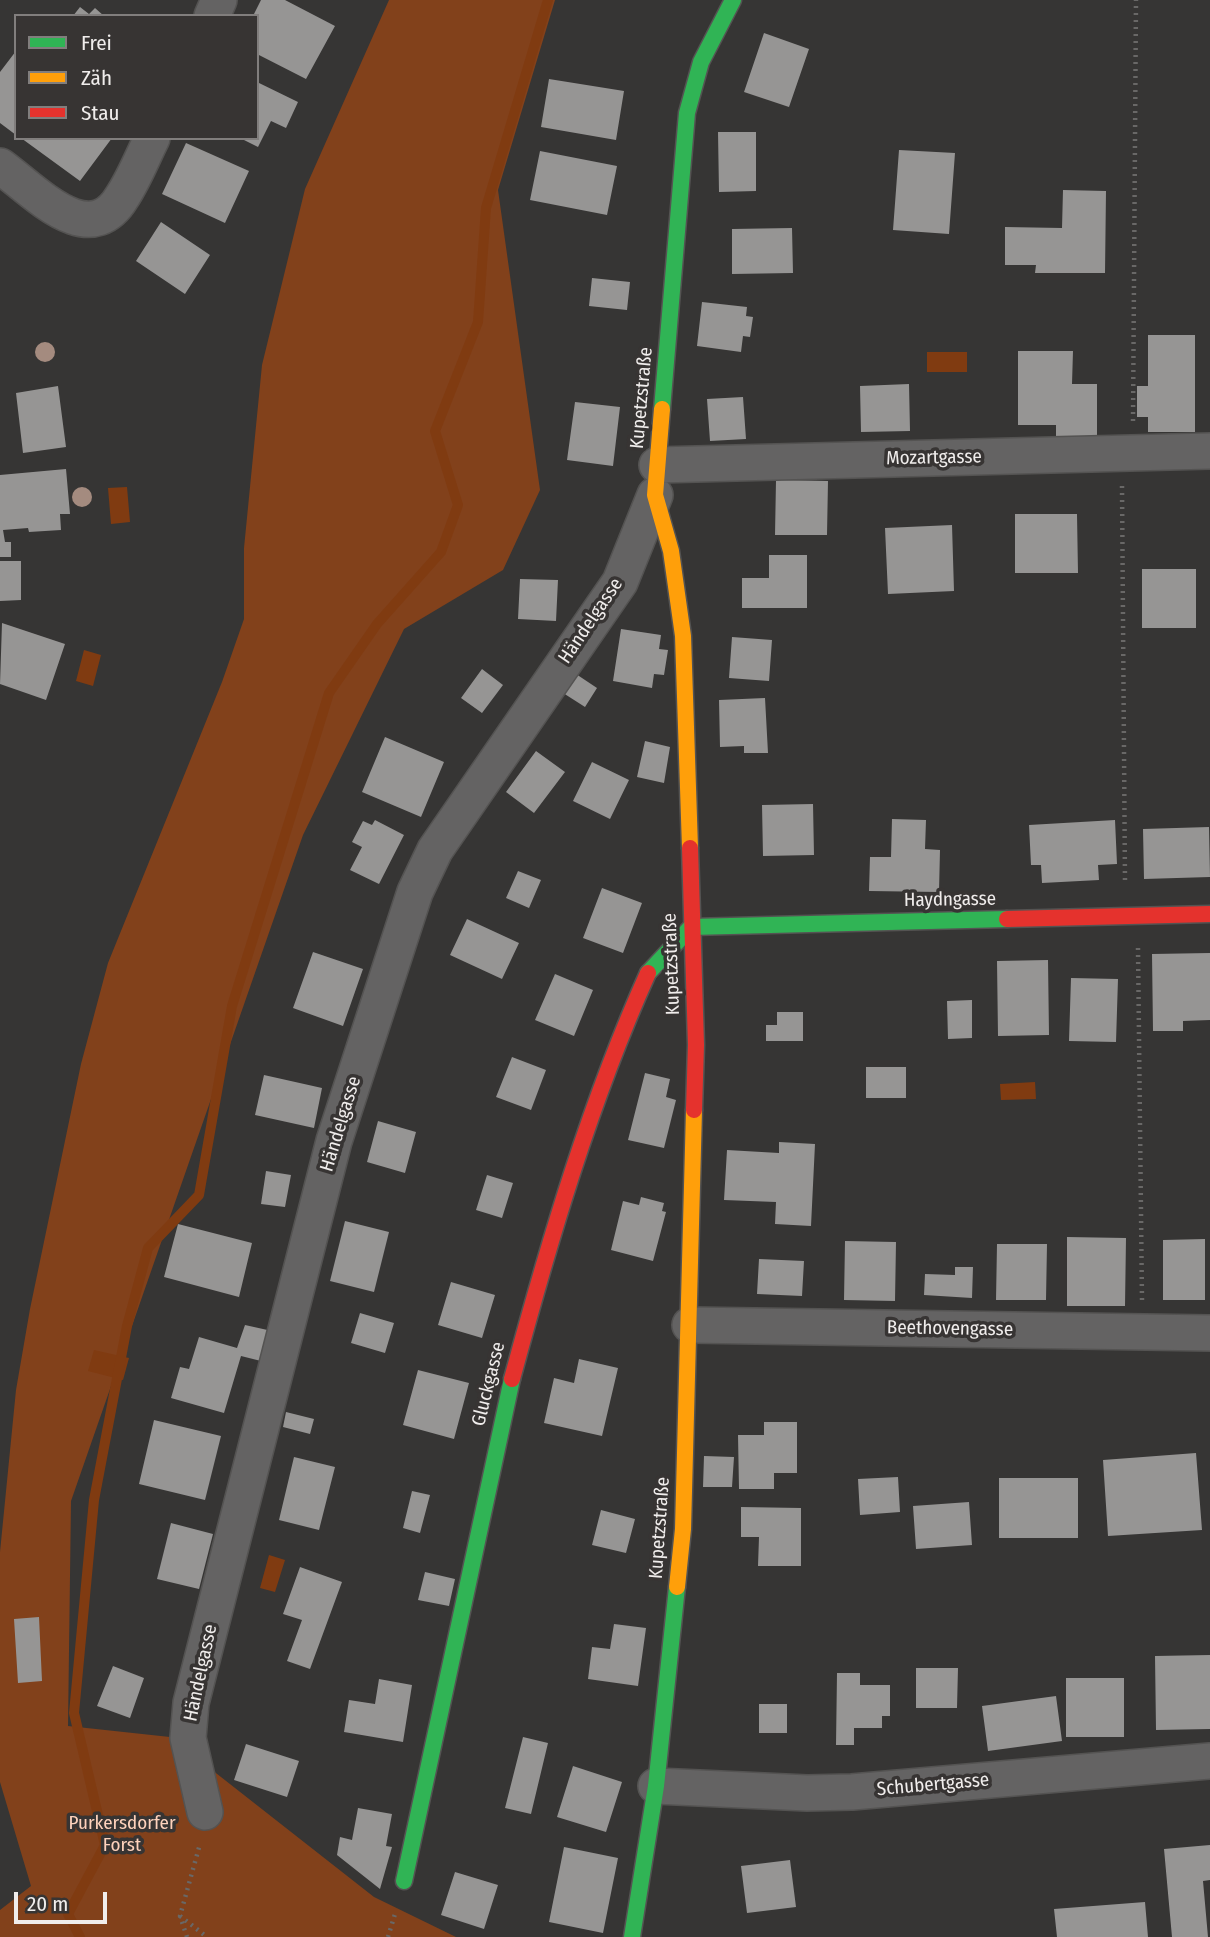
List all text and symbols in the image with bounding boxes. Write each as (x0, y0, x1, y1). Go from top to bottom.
legend (14, 14, 259, 140)
text: Frei (81, 30, 112, 56)
text: Zäh (81, 65, 112, 91)
text: Stau (81, 100, 119, 126)
street label: Kupetzstraße (626, 346, 658, 450)
street label: Mozartgasse (886, 446, 982, 470)
street label: Händelgasse (554, 574, 628, 668)
street label: Haydngasse (904, 888, 996, 912)
street label: Kupetzstraße (659, 913, 685, 1015)
street label: Händelgasse (316, 1074, 366, 1174)
street label: Beethovengasse (887, 1317, 1013, 1341)
street label: Gluckgasse (468, 1340, 510, 1428)
street label: Kupetzstraße (645, 1476, 675, 1580)
street label: Händelgasse (180, 1622, 222, 1724)
street label: Schubertgasse (876, 1769, 990, 1801)
park label: Purkersdorfer Forst (68, 1813, 176, 1857)
scale bar (18, 1878, 110, 1922)
text: 20 m (27, 1891, 68, 1917)

